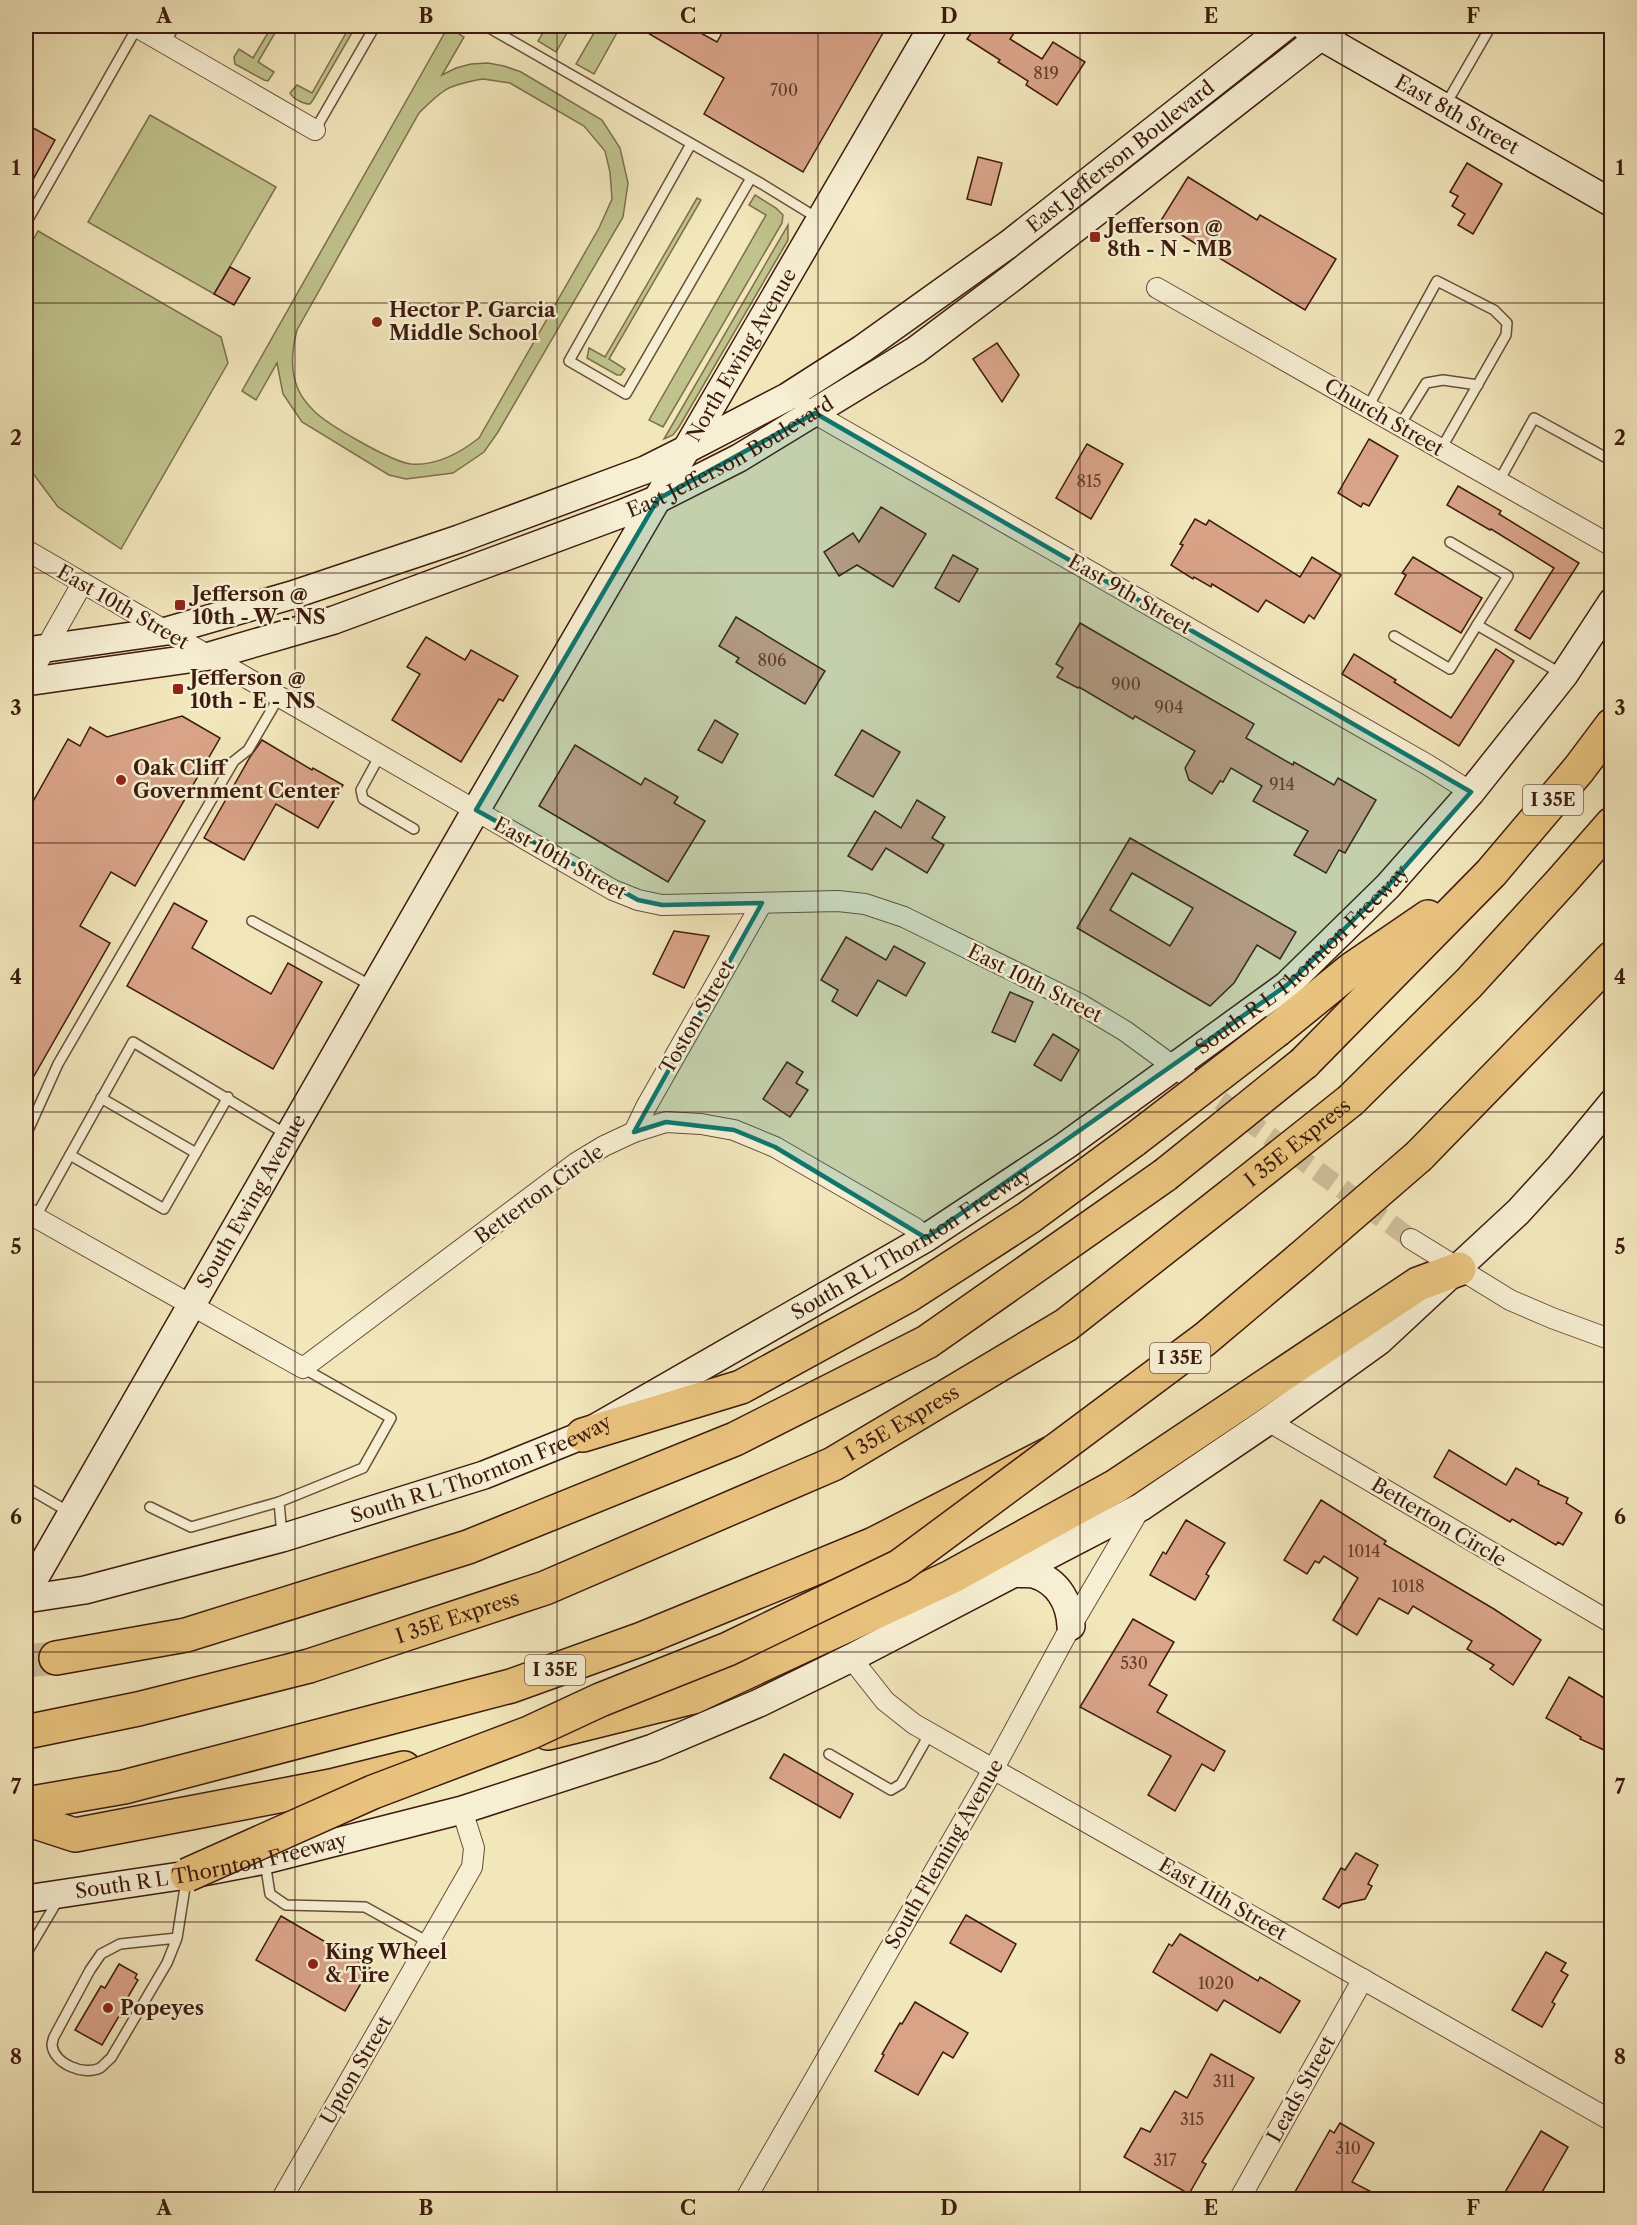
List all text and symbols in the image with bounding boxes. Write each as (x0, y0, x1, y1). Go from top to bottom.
text: A (155, 4, 172, 28)
text: B (419, 4, 434, 28)
text: C (680, 4, 696, 28)
text: D (940, 4, 958, 28)
text: E (1204, 4, 1218, 28)
text: F (1466, 4, 1480, 28)
house number: 819 (1033, 63, 1059, 83)
street label: East 8th Street (1391, 69, 1523, 159)
street label: East Jefferson Boulevard (1022, 75, 1219, 238)
house number: 700 (770, 80, 798, 100)
text: 1 (12, 156, 21, 180)
text: 1 (1616, 156, 1625, 180)
place label: Jefferson @ 8th - N - MB (1103, 214, 1232, 261)
marker: Jefferson @ 8th - N - MB (1088, 230, 1102, 244)
street label: North Ewing Avenue (681, 264, 801, 446)
place label: Hector P. Garcia Middle School (389, 298, 556, 345)
marker: Hector P. Garcia Middle School (370, 315, 384, 329)
street label: Church Street (1320, 373, 1448, 461)
street label: East Jefferson Boulevard (623, 391, 838, 522)
text: 2 (10, 426, 22, 450)
text: 2 (1614, 426, 1626, 450)
house number: 815 (1077, 471, 1101, 491)
street label: East 9th Street (1064, 549, 1196, 639)
street label: East 10th Street (53, 560, 193, 654)
place label: Jefferson @ 10th - W - NS (188, 582, 326, 629)
marker: Jefferson @ 10th - W - NS (173, 598, 187, 612)
house number: 806 (758, 650, 787, 670)
place label: Jefferson @ 10th - E - NS (186, 666, 316, 713)
house number: 900 (1111, 674, 1141, 694)
marker: Jefferson @ 10th - E - NS (171, 682, 185, 696)
text: 3 (10, 696, 22, 720)
text: 3 (1614, 696, 1626, 720)
house number: 904 (1155, 697, 1183, 717)
place label: Oak Cliff Government Center (133, 756, 340, 803)
marker: Oak Cliff Government Center (114, 773, 128, 787)
house number: 914 (1269, 774, 1295, 794)
road number: I 35E (1523, 785, 1583, 815)
street label: East 10th Street (489, 812, 631, 904)
street label: South R L Thornton Freeway (1191, 859, 1414, 1060)
street label: East 10th Street (964, 939, 1106, 1027)
street label: Toston Street (655, 956, 739, 1078)
text: 4 (10, 965, 22, 989)
text: 4 (1614, 965, 1626, 989)
street label: I 35E Express (1240, 1093, 1355, 1192)
street label: South Ewing Avenue (192, 1110, 311, 1292)
street label: Betterton Circle (470, 1139, 608, 1249)
street label: South R L Thornton Freeway (787, 1160, 1036, 1325)
text: 5 (10, 1235, 22, 1259)
text: 5 (1614, 1235, 1626, 1259)
road number: I 35E (1150, 1343, 1210, 1373)
street label: I 35E Express (841, 1380, 963, 1466)
street label: South R L Thornton Freeway (348, 1409, 616, 1528)
street label: Betterton Circle (1367, 1472, 1511, 1572)
text: 6 (10, 1505, 22, 1529)
text: 6 (1614, 1505, 1626, 1529)
house number: 1014 (1348, 1541, 1380, 1561)
house number: 1018 (1391, 1576, 1425, 1596)
street label: I 35E Express (393, 1585, 522, 1649)
house number: 530 (1120, 1653, 1148, 1673)
road number: I 35E (525, 1655, 585, 1685)
street label: South Fleming Avenue (880, 1755, 1008, 1953)
text: 7 (11, 1775, 22, 1799)
text: 7 (1615, 1775, 1626, 1799)
street label: South R L Thornton Freeway (73, 1827, 350, 1904)
street label: East 11th Street (1155, 1853, 1291, 1945)
place label: King Wheel & Tire (325, 1940, 447, 1987)
marker: King Wheel & Tire (306, 1957, 320, 1971)
house number: 1020 (1198, 1973, 1234, 1993)
place label: Popeyes (120, 1996, 204, 2020)
marker: Popeyes (101, 2001, 115, 2015)
street label: Upton Street (315, 2012, 397, 2128)
street label: Leads Street (1262, 2032, 1340, 2146)
text: 8 (10, 2045, 22, 2069)
text: 8 (1614, 2045, 1626, 2069)
house number: 311 (1213, 2071, 1235, 2091)
house number: 315 (1180, 2109, 1204, 2129)
house number: 310 (1335, 2138, 1361, 2158)
house number: 317 (1153, 2150, 1177, 2170)
text: A (155, 2196, 172, 2220)
text: B (419, 2196, 434, 2220)
text: C (680, 2196, 696, 2220)
text: D (940, 2196, 958, 2220)
text: E (1204, 2196, 1218, 2220)
text: F (1466, 2196, 1480, 2220)

